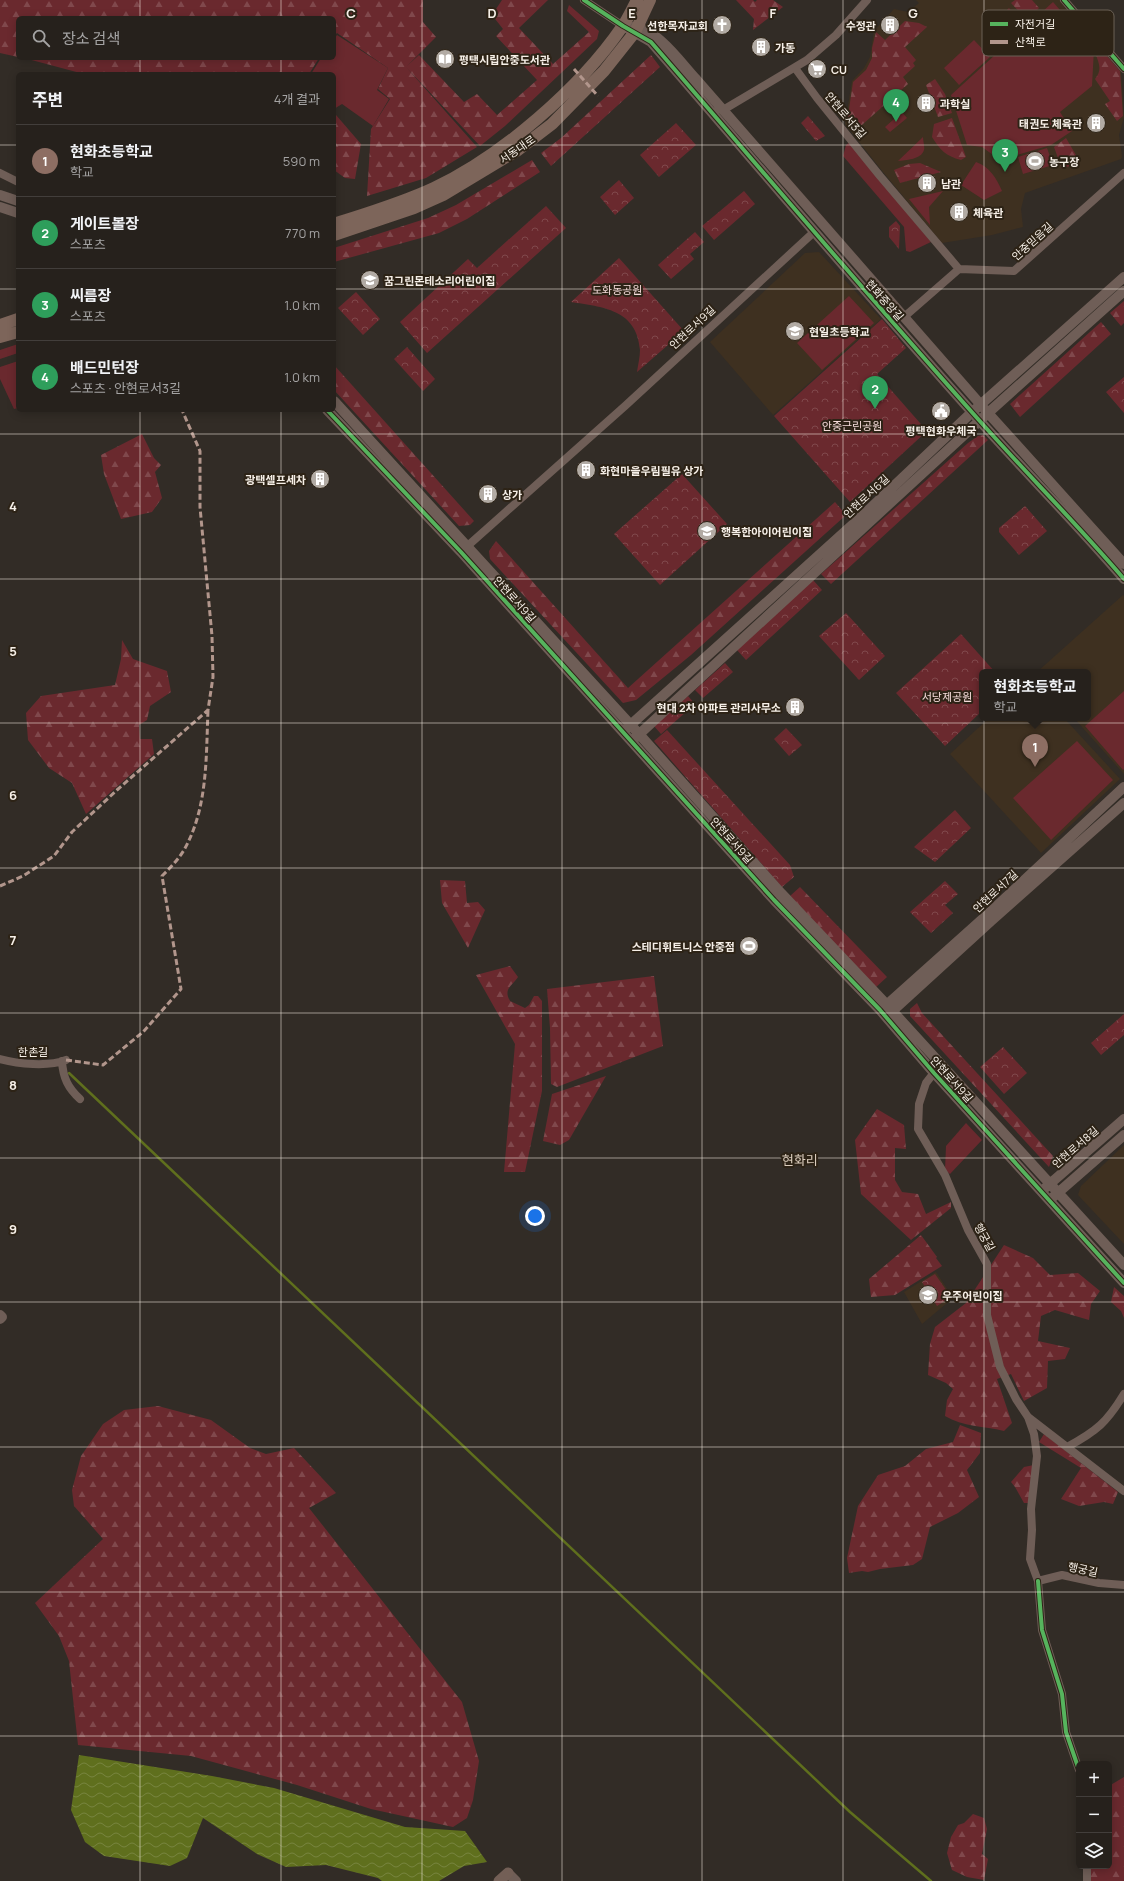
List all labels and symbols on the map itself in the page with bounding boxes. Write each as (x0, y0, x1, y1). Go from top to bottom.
text: C (346, 4, 356, 22)
text: D (487, 4, 497, 22)
text: E (628, 4, 636, 22)
text: F (770, 4, 777, 22)
text: G (908, 4, 918, 22)
legend (982, 10, 1114, 56)
church icon: 선한목자교회 (711, 14, 733, 36)
building icon: 수정관 (879, 14, 901, 36)
text: 자전거길 (1015, 16, 1055, 31)
place label: 선한목자교회 (647, 18, 708, 33)
place label: 수정관 (846, 18, 876, 33)
text: 산책로 (1015, 34, 1045, 49)
building icon: 가동 (750, 36, 772, 58)
place label: 가동 (775, 40, 795, 55)
library icon: 평택시립안중도서관 (434, 48, 456, 70)
place label: 평택시립안중도서관 (459, 52, 550, 67)
supermarket icon: CU (806, 58, 828, 80)
place label: CU (831, 62, 847, 77)
street label: 안현로서3길 (822, 88, 870, 142)
pin: 4 (883, 89, 909, 122)
building icon: 과학실 (915, 92, 937, 114)
place label: 과학실 (940, 96, 970, 111)
building icon: 태권도 체육관 (1085, 112, 1107, 134)
place label: 태권도 체육관 (1019, 116, 1082, 131)
street label: 서동대로 (496, 131, 538, 167)
pin: 3 (992, 139, 1018, 172)
sports icon: 농구장 (1024, 150, 1046, 172)
place label: 농구장 (1049, 154, 1079, 169)
building icon: 남관 (916, 172, 938, 194)
place label: 남관 (941, 176, 961, 191)
building icon: 체육관 (948, 201, 970, 223)
place label: 체육관 (973, 205, 1003, 220)
street label: 안중믿음길 (1008, 218, 1056, 264)
school or university icon: 꿈그린몬테소리어린이집 (359, 269, 381, 291)
place label: 꿈그린몬테소리어린이집 (384, 273, 495, 288)
street label: 현화중앙길 (862, 276, 908, 324)
park label: 도화동공원 (592, 282, 642, 297)
street label: 안현로서9길 (666, 302, 718, 352)
school or university icon: 현일초등학교 (784, 320, 806, 342)
place label: 현일초등학교 (809, 324, 870, 339)
pin: 2 (862, 376, 888, 409)
public building icon: 평택현화우체국 (930, 400, 952, 422)
park label: 안중근린공원 (822, 418, 882, 433)
place label: 평택현화우체국 (906, 423, 976, 438)
building icon: 화현마을우림필유 상가 (575, 459, 597, 481)
place label: 화현마을우림필유 상가 (600, 463, 703, 478)
building icon: 광택셀프세차 (309, 468, 331, 490)
street label: 안현로서6길 (840, 471, 892, 521)
place label: 광택셀프세차 (245, 472, 306, 487)
building icon: 상가 (477, 483, 499, 505)
place label: 상가 (502, 487, 522, 502)
text: 4 (9, 497, 17, 515)
school or university icon: 행복한아이어린이집 (696, 520, 718, 542)
place label: 행복한아이어린이집 (721, 524, 812, 539)
street label: 안현로서9길 (490, 573, 540, 625)
text: 5 (9, 642, 17, 660)
park label: 서당제공원 (922, 689, 972, 704)
building icon: 현대 2차 아파트 관리사무소 (784, 696, 806, 718)
place label: 현대 2차 아파트 관리사무소 (657, 700, 781, 715)
pin: 1 (1022, 734, 1048, 767)
text: 6 (9, 786, 17, 804)
street label: 안현로서9길 (707, 814, 757, 866)
street label: 안현로서7길 (969, 866, 1021, 916)
text: 7 (10, 931, 17, 949)
sports icon: 스테디휘트니스 안중점 (738, 935, 760, 957)
place label: 스테디휘트니스 안중점 (632, 939, 735, 954)
street label: 한촌길 (18, 1044, 48, 1059)
street label: 안현로서9길 (927, 1053, 977, 1105)
text: 8 (9, 1076, 17, 1094)
street label: 안현로서8길 (1049, 1123, 1101, 1171)
district label: 현화리 (782, 1151, 818, 1169)
your location (525, 1206, 545, 1226)
text: 9 (9, 1220, 17, 1238)
street label: 행궁길 (971, 1220, 999, 1254)
school or university icon: 우주어린이집 (917, 1284, 939, 1306)
place label: 우주어린이집 (942, 1288, 1003, 1303)
street label: 행궁길 (1067, 1559, 1099, 1579)

